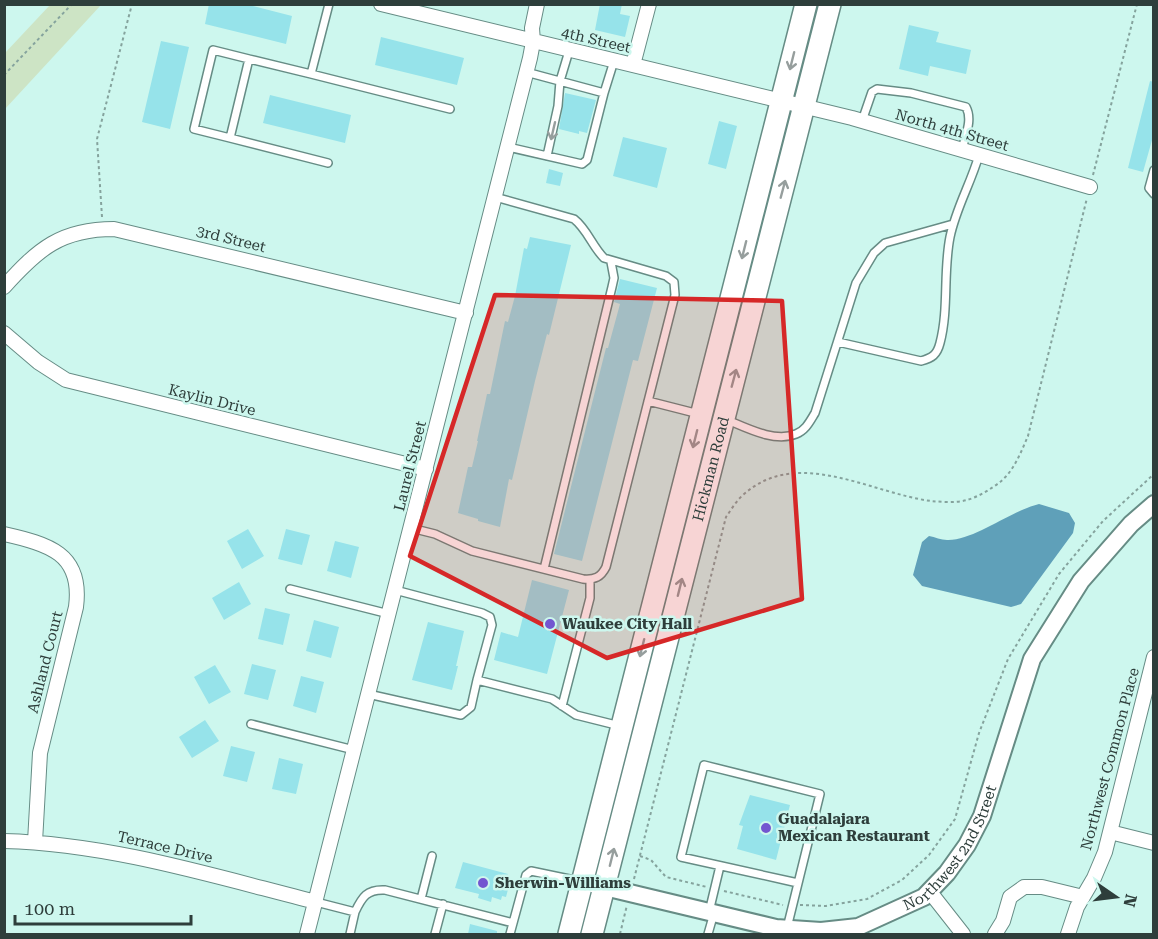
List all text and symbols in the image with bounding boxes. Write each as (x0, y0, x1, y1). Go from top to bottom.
street label: 4th Street (560, 23, 633, 57)
one-way arrow (785, 51, 797, 70)
street label: North 4th Street (893, 105, 1011, 155)
one-way arrow (546, 121, 558, 140)
one-way arrow (777, 180, 789, 199)
street label: 3rd Street (194, 222, 268, 256)
one-way arrow (737, 240, 749, 259)
one-way arrow (728, 368, 740, 387)
street label: Kaylin Drive (166, 380, 258, 420)
street label: Hickman Road (689, 414, 733, 523)
street label: Laurel Street (390, 419, 430, 513)
one-way arrow (689, 429, 701, 448)
one-way arrow (675, 578, 686, 597)
street label: Ashland Court (24, 609, 66, 715)
place label: Waukee City Hall (562, 615, 692, 633)
marker: Waukee City Hall (543, 617, 557, 631)
one-way arrow (636, 639, 647, 658)
street label: Northwest Common Place (1077, 666, 1143, 852)
street label: Northwest 2nd Street (900, 783, 1000, 914)
place label: Guadalajara Mexican Restaurant (778, 810, 930, 845)
marker: Guadalajara Mexican Restaurant (759, 821, 773, 835)
street label: Terrace Drive (116, 827, 214, 867)
one-way arrow (606, 848, 618, 867)
north arrow (1086, 867, 1146, 927)
place label: Sherwin-Williams (495, 874, 631, 892)
marker: Sherwin-Williams (476, 876, 490, 890)
scale bar (15, 888, 190, 926)
text: N (1119, 892, 1141, 909)
text: 100 m (24, 898, 75, 919)

